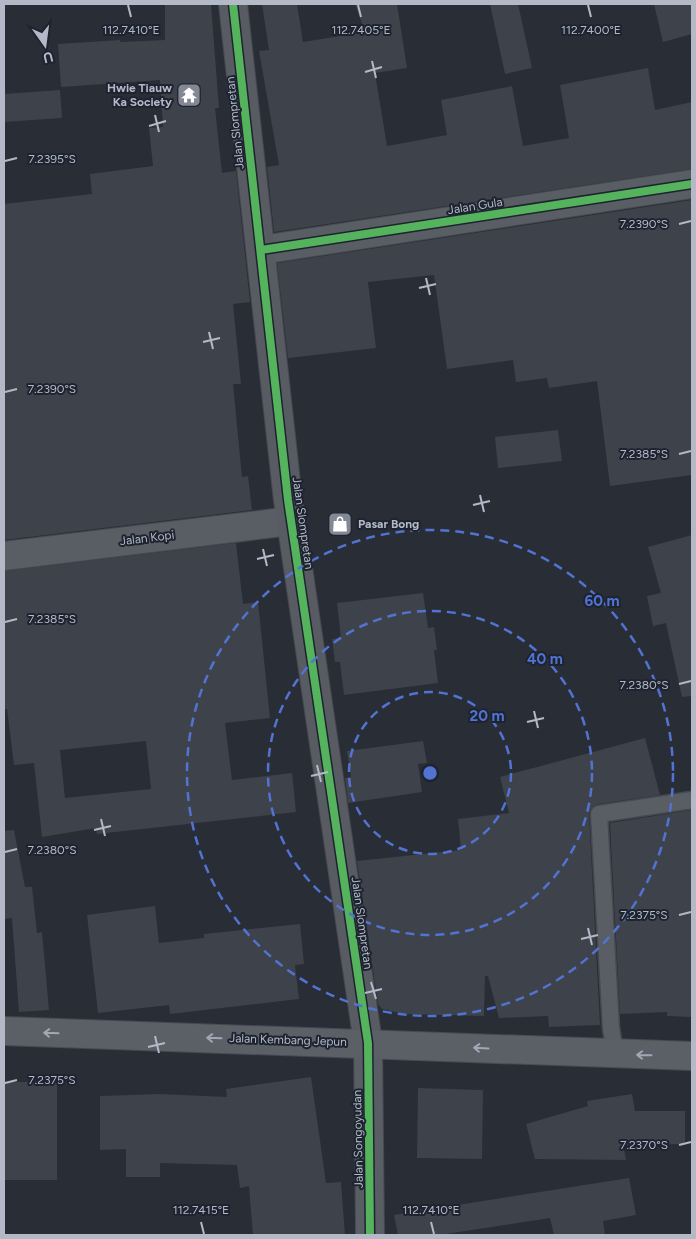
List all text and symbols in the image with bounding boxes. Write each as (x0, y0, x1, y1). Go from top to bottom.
north arrow (20, 20, 70, 70)
text: 112.7410°E (102, 23, 160, 37)
text: 112.7405°E (331, 23, 391, 37)
text: 112.7400°E (561, 23, 621, 37)
text: U (41, 48, 55, 67)
street label: Jalan Slompretan (223, 76, 247, 170)
place label: Hwie Tiauw Ka Society (107, 81, 172, 109)
temple icon: Hwie Tiauw Ka Society (176, 82, 202, 108)
text: 7.2395°S (28, 152, 76, 166)
street label: Jalan Gula (447, 195, 503, 217)
text: 7.2390°S (620, 217, 668, 231)
text: 7.2390°S (28, 382, 76, 396)
text: 7.2385°S (620, 447, 668, 461)
street label: Jalan Slompretan (290, 476, 316, 570)
shop icon: Pasar Bong (327, 511, 353, 537)
place label: Pasar Bong (358, 517, 419, 531)
street label: Jalan Kopi (119, 528, 175, 548)
text: 60 m (584, 592, 620, 610)
text: 7.2385°S (28, 612, 76, 626)
text: 40 m (527, 650, 563, 668)
text: 7.2380°S (619, 678, 669, 692)
text: 20 m (469, 707, 505, 725)
centre of rings (421, 764, 439, 782)
text: 7.2380°S (27, 843, 77, 857)
street label: Jalan Slompretan (349, 876, 375, 970)
text: 7.2375°S (620, 908, 668, 922)
one-way arrow (44, 1028, 60, 1038)
street label: Jalan Kembang Jepun (229, 1031, 347, 1049)
one-way arrow (206, 1033, 222, 1043)
one-way arrow (473, 1043, 489, 1052)
one-way arrow (636, 1050, 652, 1059)
text: 7.2375°S (28, 1073, 76, 1087)
street label: Jalan Songoyudan (350, 1089, 366, 1188)
text: 7.2370°S (620, 1138, 668, 1152)
text: 112.7415°E (173, 1203, 229, 1217)
text: 112.7410°E (402, 1203, 460, 1217)

